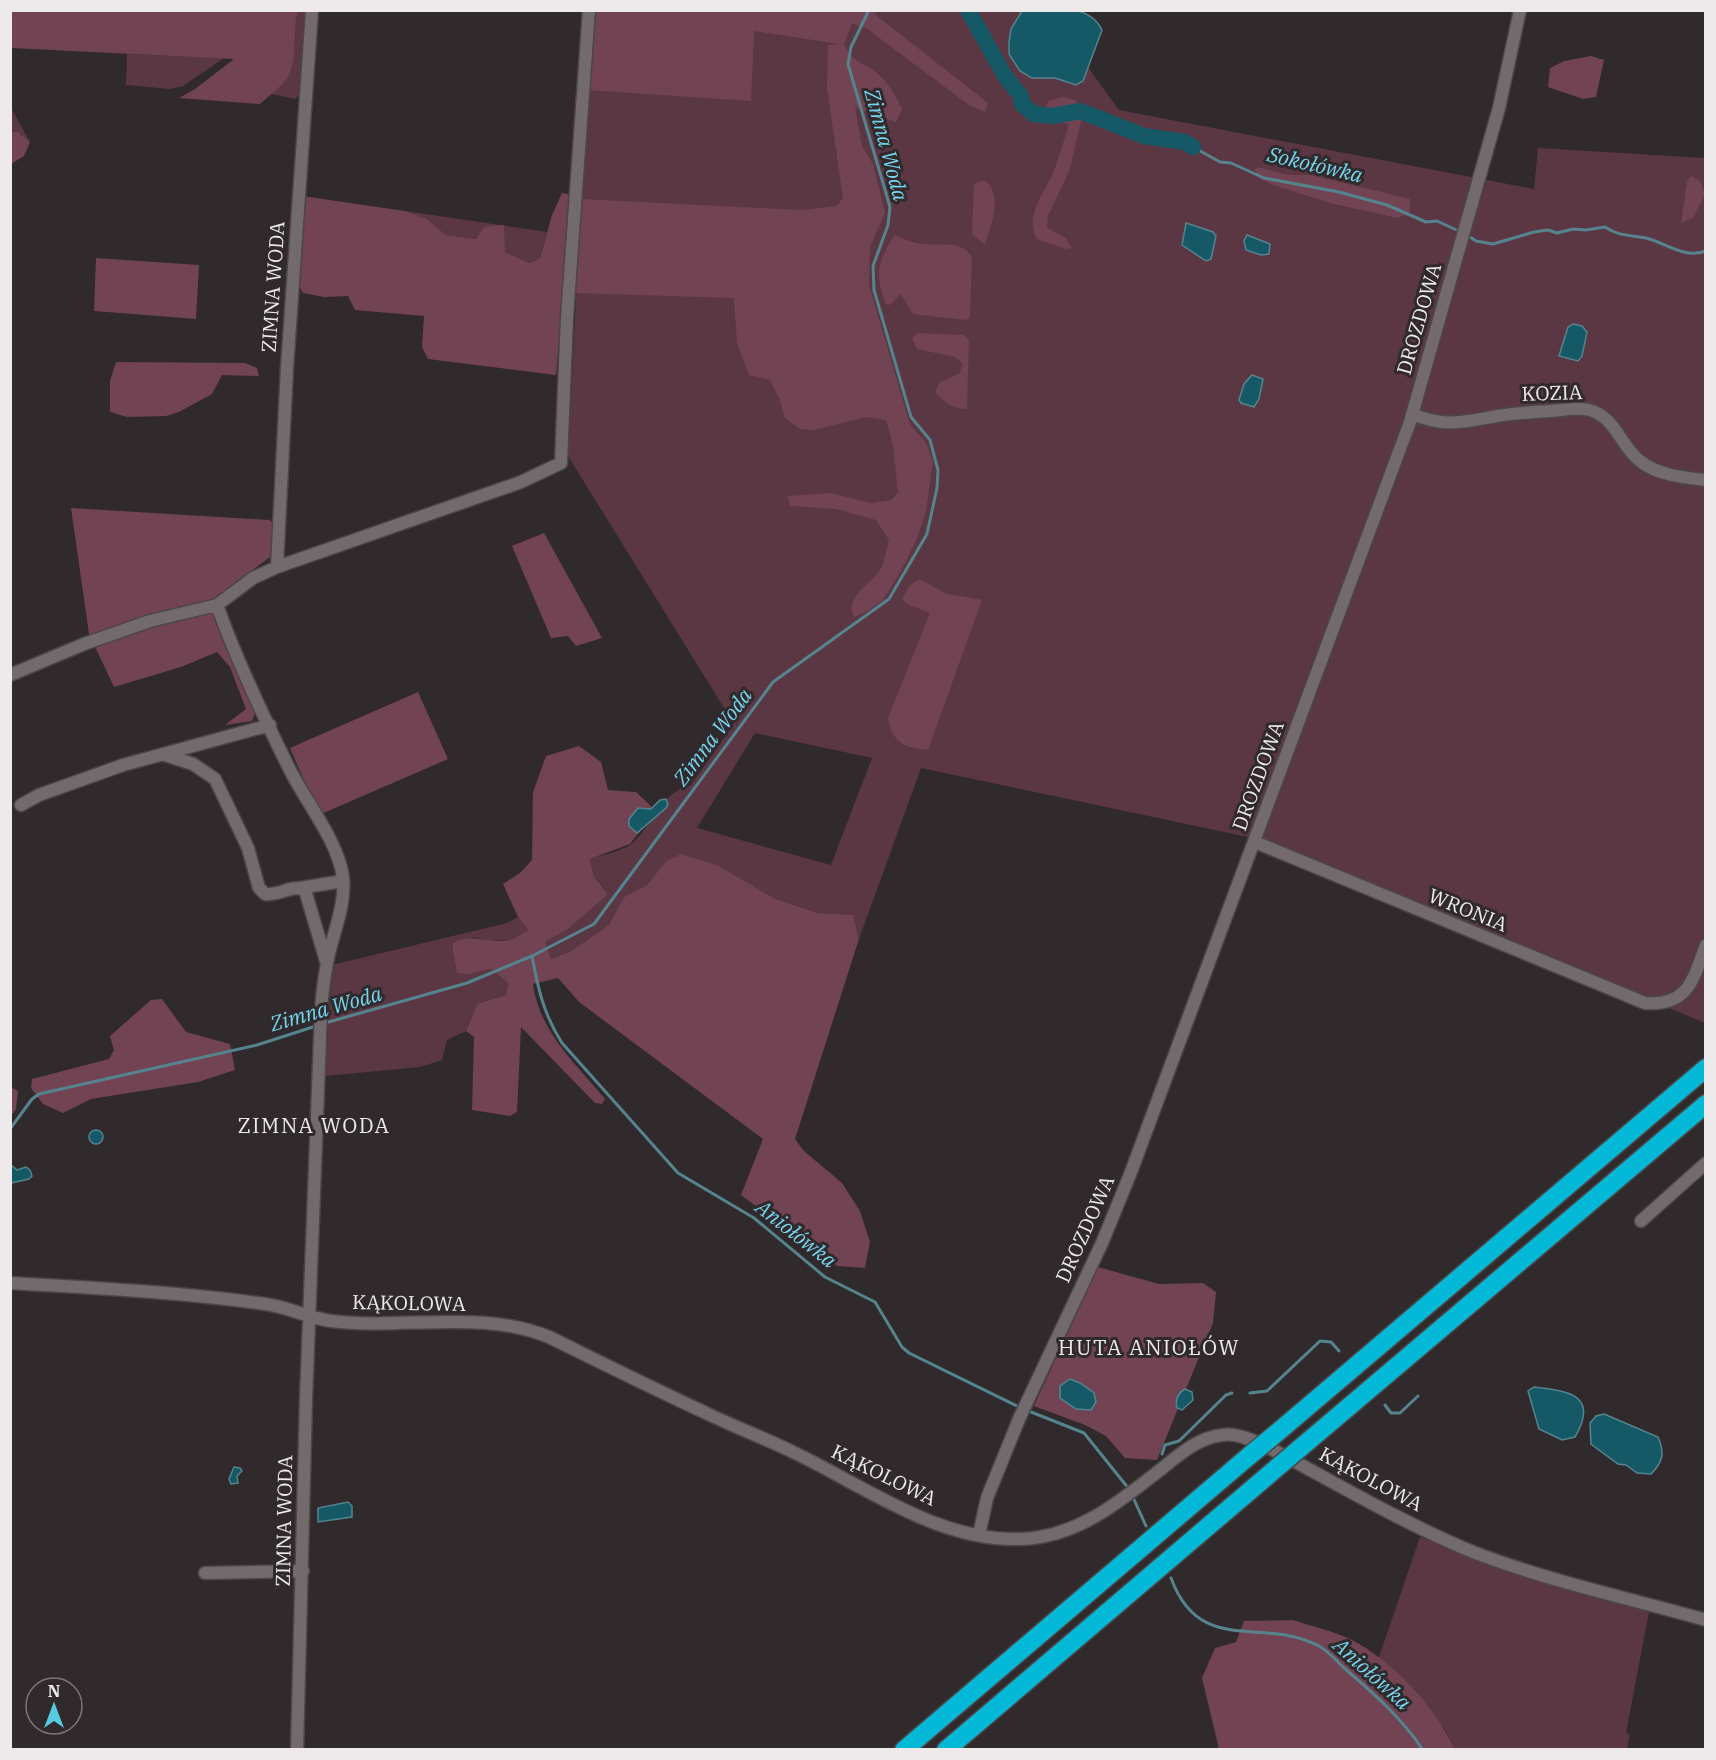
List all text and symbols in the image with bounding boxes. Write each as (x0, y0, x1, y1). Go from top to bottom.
water label: Zimna Woda (858, 85, 916, 204)
water label: Sokołówka (1264, 139, 1366, 189)
street label: ZIMNA WODA (254, 220, 291, 353)
street label: DROZDOWA (1390, 260, 1447, 378)
street label: KOZIA (1521, 378, 1583, 407)
water label: Zimna Woda (666, 682, 758, 792)
street label: DROZDOWA (1225, 717, 1290, 834)
street label: WRONIA (1425, 881, 1512, 938)
water label: Zimna Woda (266, 979, 385, 1038)
district label: ZIMNA WODA (237, 1111, 391, 1139)
street label: DROZDOWA (1049, 1171, 1120, 1287)
water label: Aniołówka (749, 1192, 843, 1274)
street label: KĄKOLOWA (352, 1288, 466, 1317)
district label: HUTA ANIOŁÓW (1058, 1333, 1240, 1361)
street label: KĄKOLOWA (827, 1437, 941, 1512)
street label: KĄKOLOWA (1315, 1440, 1428, 1517)
street label: ZIMNA WODA (269, 1455, 298, 1587)
water label: Aniołówka (1326, 1630, 1418, 1716)
north arrow (24, 1676, 84, 1736)
text: N (48, 1681, 60, 1701)

